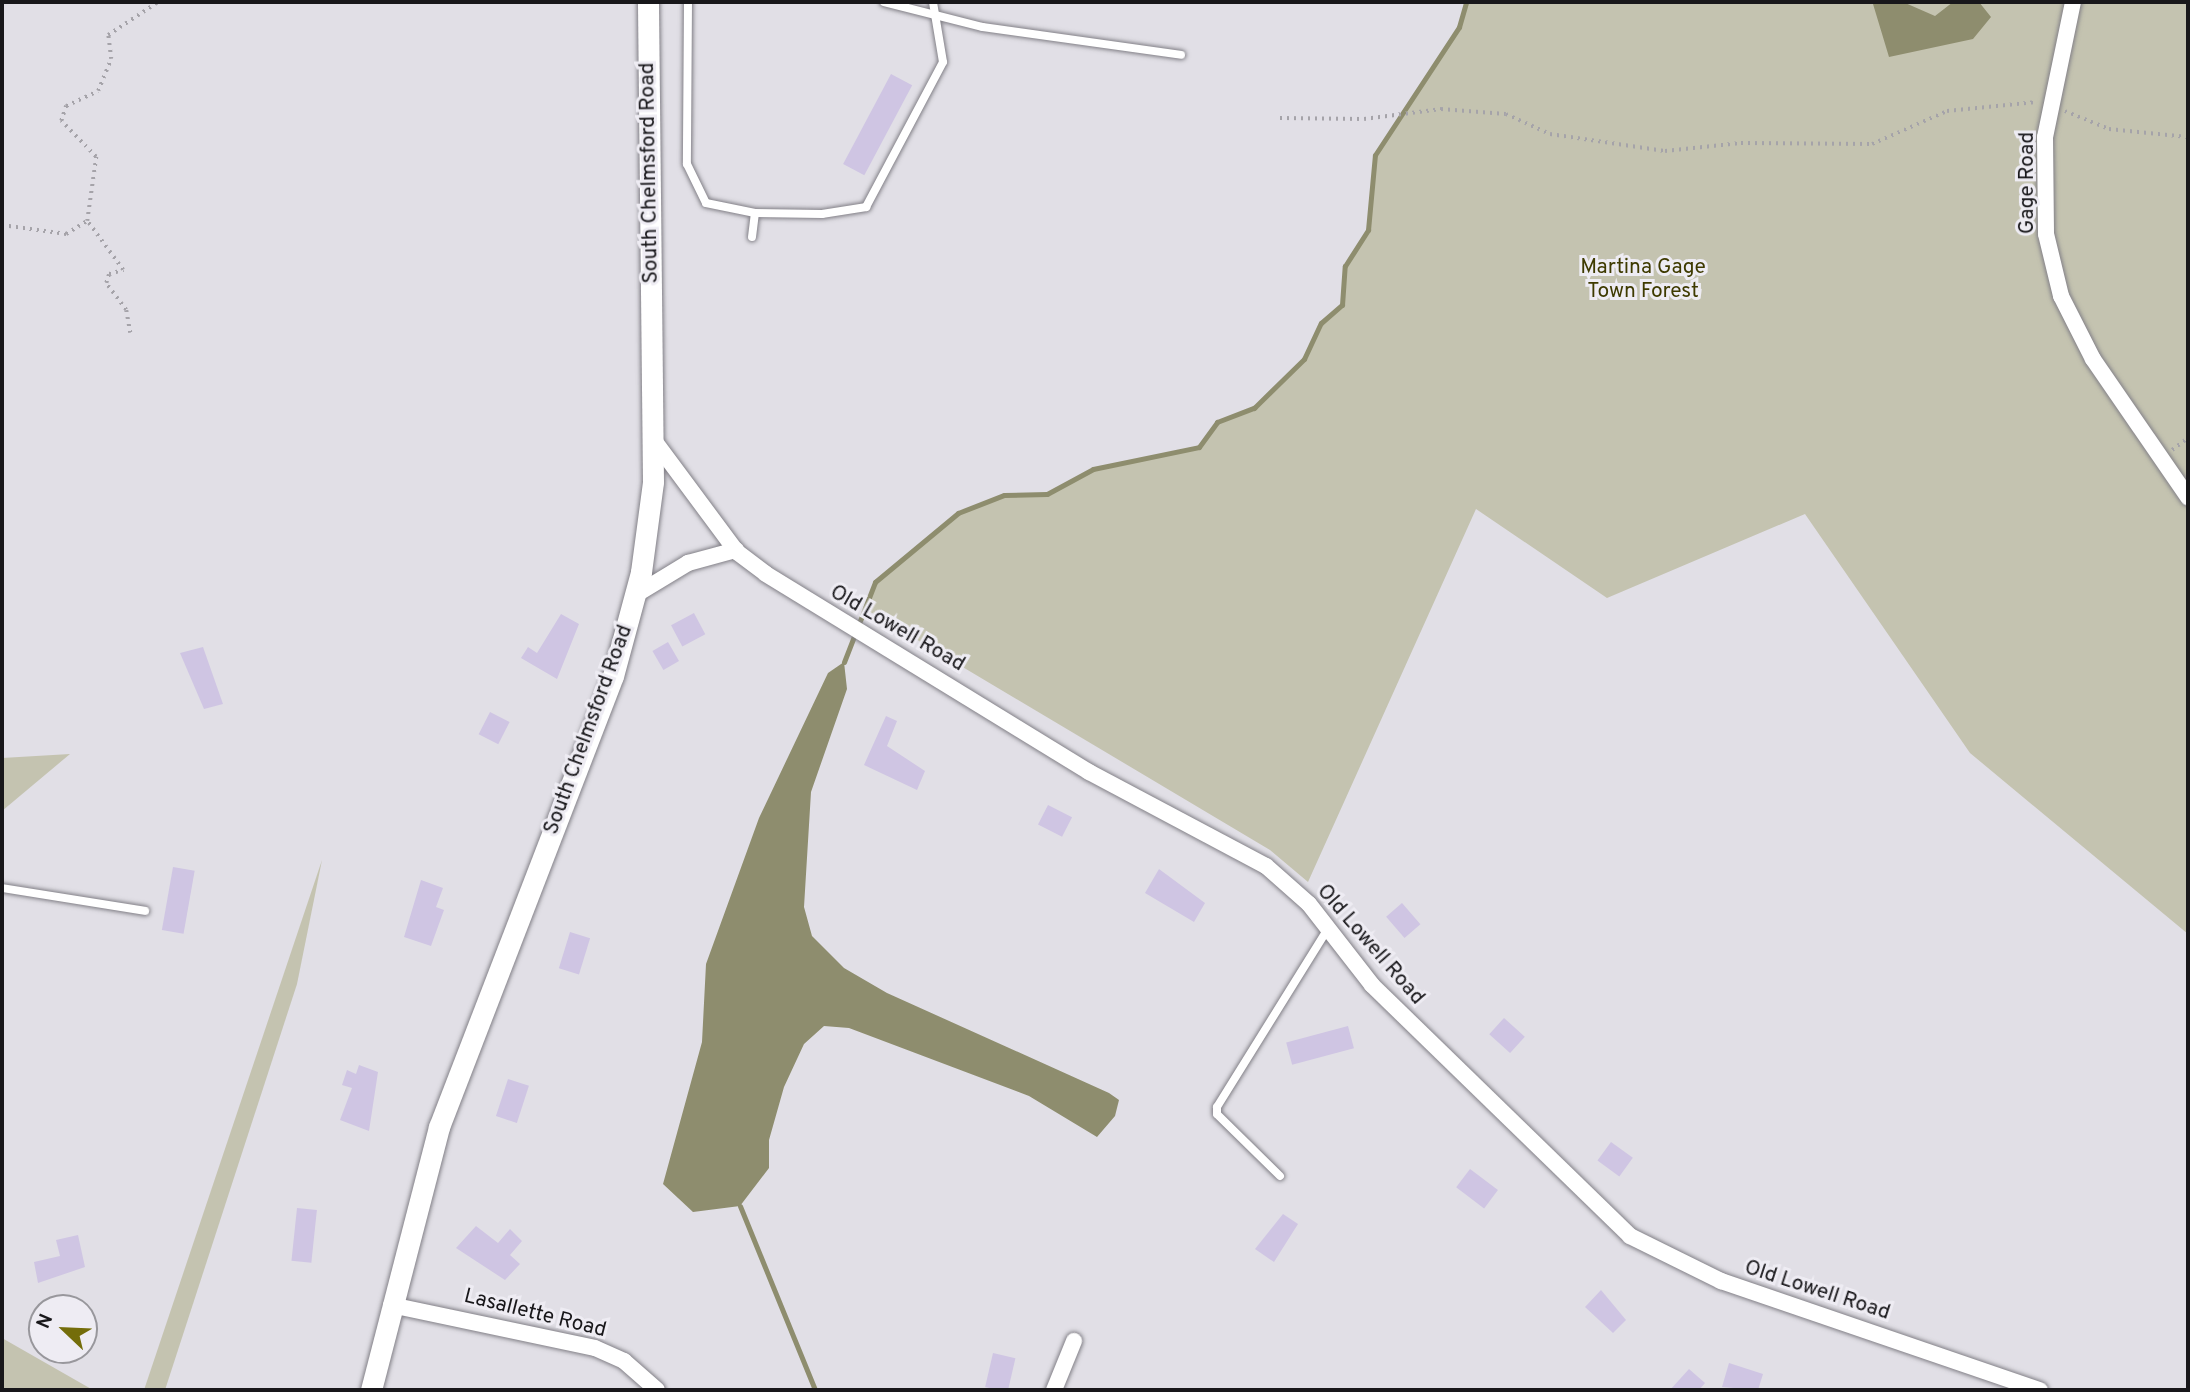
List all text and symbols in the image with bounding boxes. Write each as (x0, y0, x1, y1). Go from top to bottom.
street label: South Chelmsford Road (635, 62, 665, 284)
street label: Gage Road (2015, 132, 2041, 234)
park label: Martina Gage Town Forest (1580, 255, 1706, 305)
street label: Old Lowell Road (825, 580, 969, 678)
street label: South Chelmsford Road (539, 622, 639, 838)
street label: Old Lowell Road (1311, 880, 1429, 1010)
street label: Old Lowell Road (1741, 1256, 1893, 1326)
street label: Lasallette Road (461, 1284, 609, 1344)
north arrow (28, 1294, 98, 1364)
text: N (32, 1311, 59, 1333)

